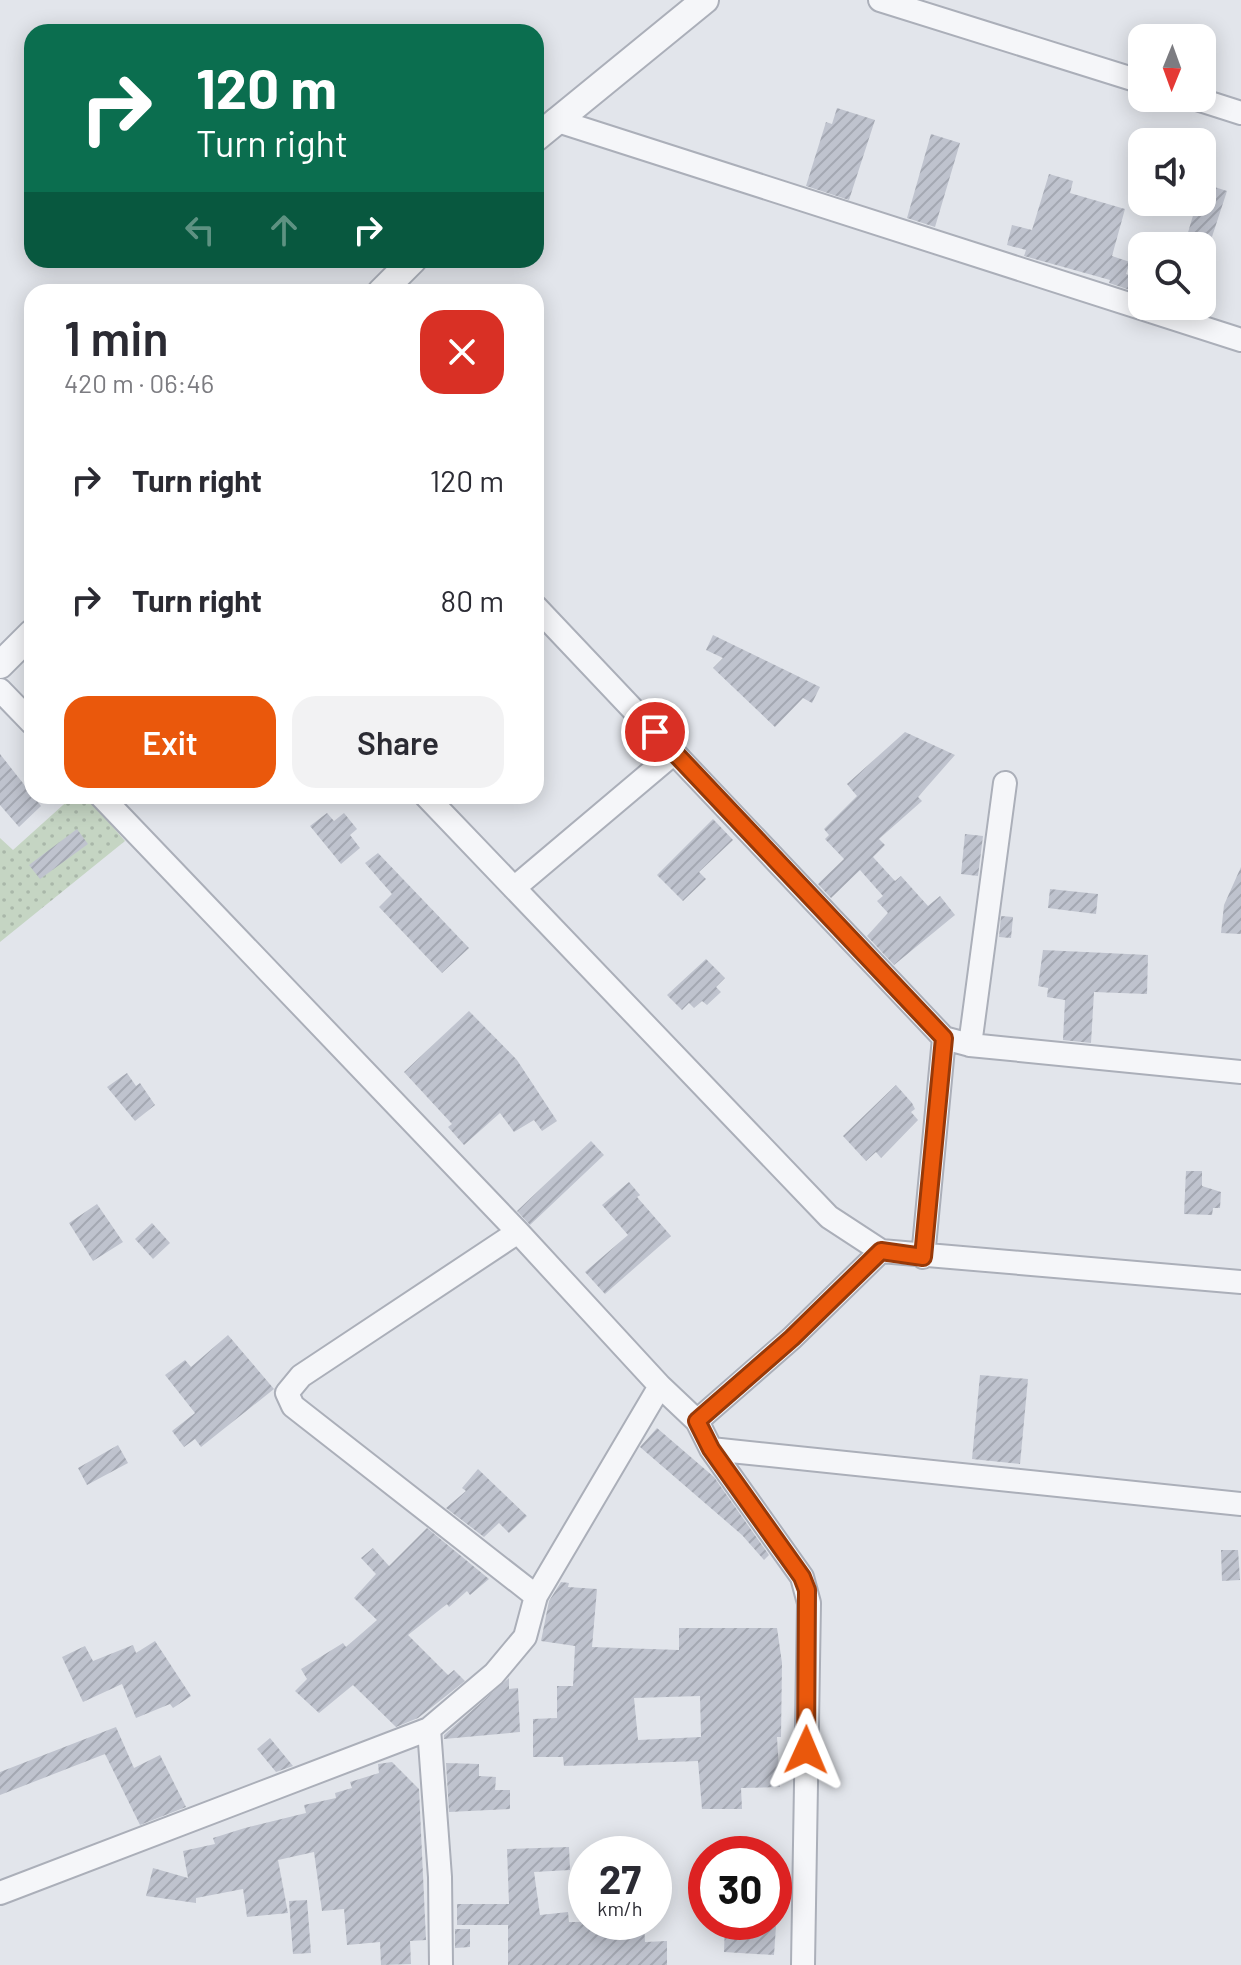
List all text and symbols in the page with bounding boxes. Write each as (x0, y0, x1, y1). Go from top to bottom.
north arrow (1128, 24, 1216, 112)
map controls (1128, 24, 1216, 320)
text: 120 m (196, 53, 337, 120)
icon: right (64, 56, 168, 160)
text: Turn right (196, 121, 348, 164)
button: sound (1128, 128, 1216, 216)
icon: left (178, 208, 222, 252)
icon: ahead (262, 208, 306, 252)
icon: right (346, 208, 390, 252)
button: search (1128, 232, 1216, 320)
text: 1 min (64, 308, 169, 366)
button: close (420, 310, 504, 394)
text: 420 m · 06:46 (64, 367, 214, 398)
icon: right (64, 458, 108, 502)
text: Turn right (132, 462, 262, 498)
text: 120 m (430, 462, 504, 498)
icon: right (64, 578, 108, 622)
text: Turn right (132, 582, 262, 618)
text: 80 m (441, 582, 504, 618)
button: Exit (64, 696, 276, 788)
button: Share (292, 696, 504, 788)
pin (621, 698, 689, 766)
icon: arrive (633, 710, 677, 754)
position arrow (764, 1708, 848, 1792)
speed limit sign: 30 (688, 1836, 792, 1940)
text: 27 (599, 1854, 641, 1902)
text: km/h (597, 1896, 643, 1920)

